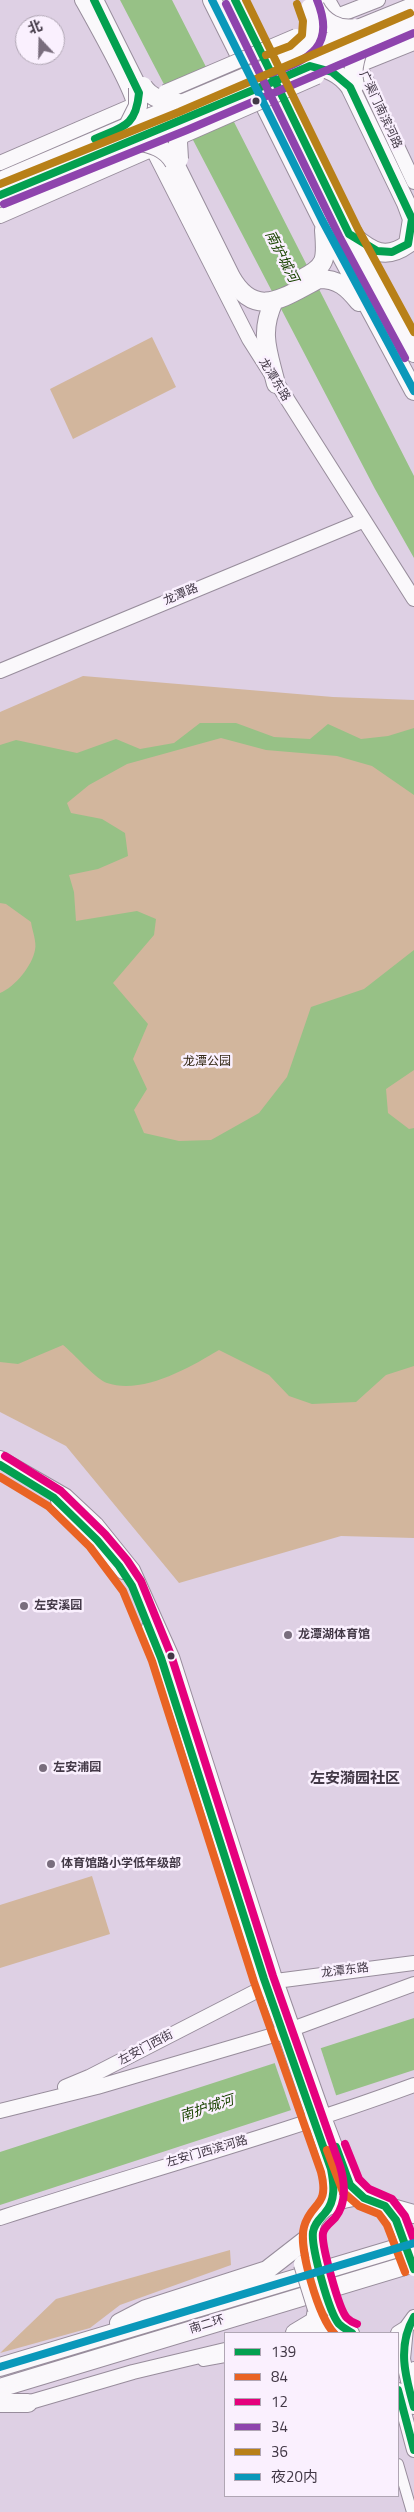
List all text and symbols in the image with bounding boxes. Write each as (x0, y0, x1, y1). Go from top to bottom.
text: 北 (25, 14, 45, 39)
north arrow (15, 15, 65, 65)
street label: 广渠门南滨河路 (356, 69, 404, 151)
unlabelled marker (251, 96, 261, 106)
water label: 南护城河 (261, 228, 301, 286)
street label: 龙潭东路 (255, 356, 293, 404)
street label: 龙潭路 (162, 581, 200, 609)
park label: 龙潭公园 (183, 1055, 231, 1069)
place label: 左安溪园 (34, 1599, 82, 1613)
marker: 左安溪园 (18, 1600, 30, 1612)
place label: 龙潭湖体育馆 (298, 1628, 370, 1642)
marker: 龙潭湖体育馆 (282, 1629, 294, 1641)
unlabelled marker (166, 1651, 176, 1661)
place label: 左安浦园 (53, 1761, 101, 1775)
marker: 左安浦园 (37, 1762, 49, 1774)
district label: 左安漪园社区 (310, 1770, 400, 1788)
place label: 体育馆路小学低年级部 (61, 1857, 181, 1871)
marker: 体育馆路小学低年级部 (45, 1858, 57, 1870)
street label: 龙潭东路 (320, 1961, 370, 1981)
street label: 左安门西街 (116, 2028, 176, 2068)
water label: 南护城河 (178, 2092, 236, 2126)
street label: 左安门西滨河路 (165, 2134, 249, 2170)
street label: 南二环 (188, 2313, 226, 2337)
legend (224, 2332, 399, 2497)
text: 139 (271, 2340, 296, 2363)
text: 84 (271, 2365, 288, 2388)
text: 12 (271, 2390, 288, 2413)
text: 34 (271, 2415, 288, 2438)
text: 36 (271, 2440, 288, 2463)
text: 夜20内 (271, 2465, 318, 2488)

